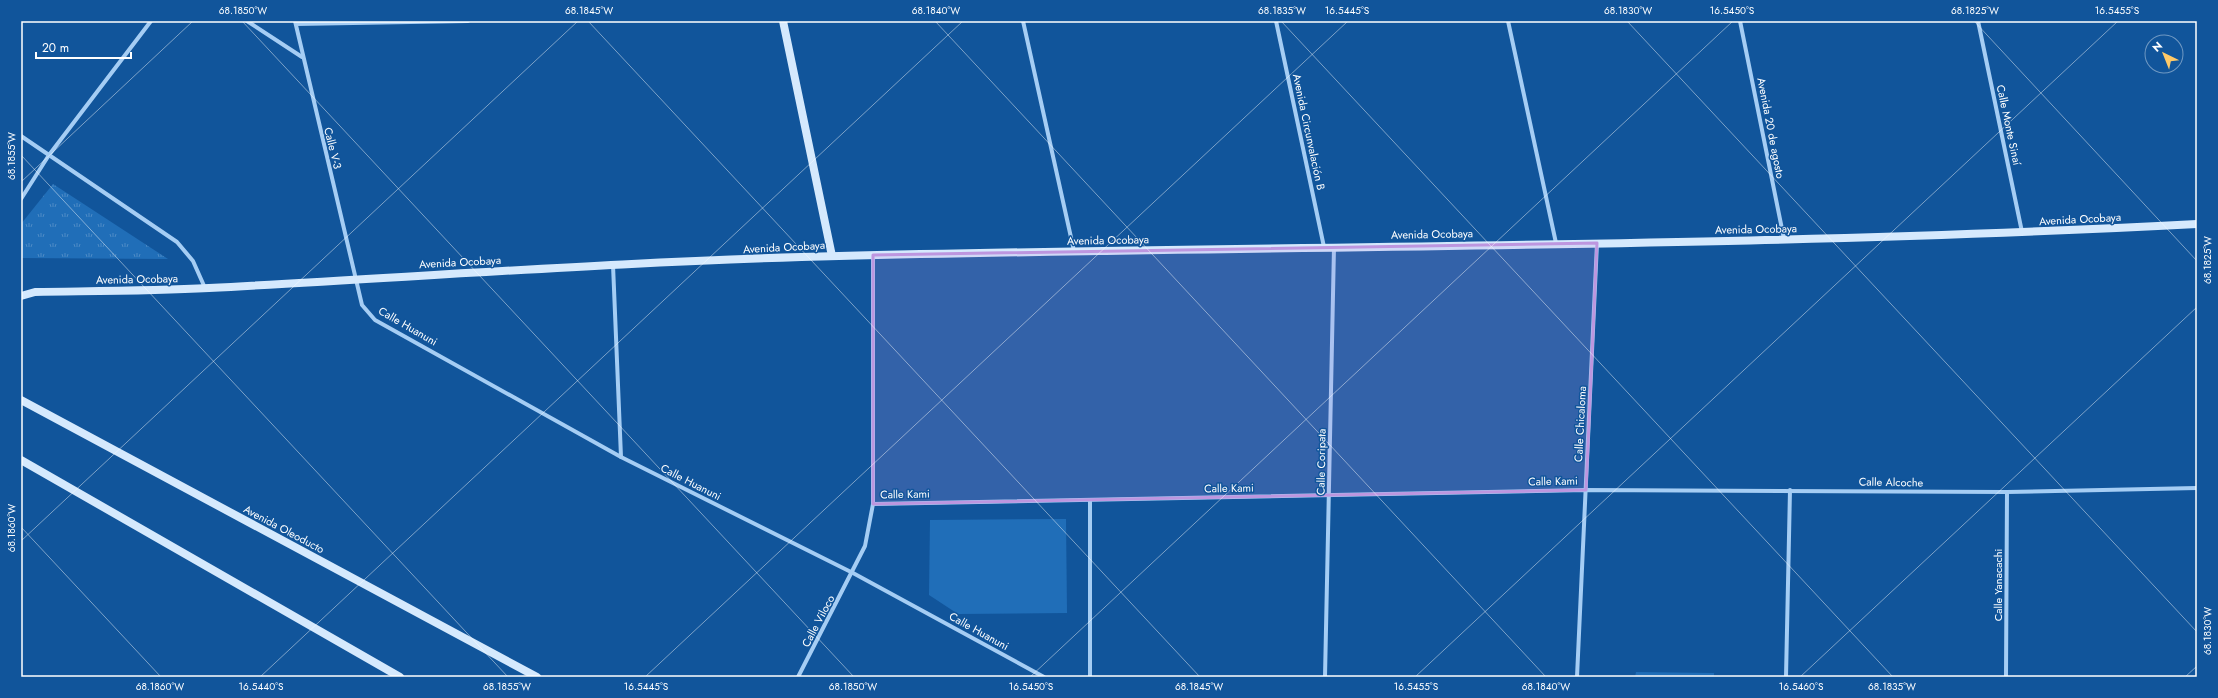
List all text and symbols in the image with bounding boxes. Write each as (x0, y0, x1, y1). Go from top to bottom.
text: 68.1850°W (219, 3, 267, 18)
text: 68.1845°W (565, 3, 613, 18)
text: 68.1840°W (912, 3, 960, 18)
text: 68.1835°W (1258, 3, 1306, 18)
text: 16.5445°S (1325, 3, 1370, 18)
text: 68.1830°W (1604, 3, 1652, 18)
text: 16.5450°S (1710, 3, 1755, 18)
text: 68.1825°W (1951, 3, 1999, 18)
text: 16.5455°S (2095, 3, 2140, 18)
scale bar (36, 34, 131, 60)
north arrow (2144, 34, 2184, 74)
text: N (2149, 38, 2166, 56)
text: 20 m (42, 39, 69, 57)
street label: Avenida Circunvalación B (1289, 72, 1329, 192)
street label: Avenida 20 de agosto (1753, 76, 1789, 180)
street label: Calle Monte Sinaí (1993, 83, 2026, 168)
street label: Calle V-3 (320, 125, 346, 171)
text: 68.1855°W (4, 132, 19, 180)
street label: Avenida Ocobaya (2039, 209, 2121, 229)
street label: Avenida Ocobaya (1715, 220, 1797, 238)
street label: Avenida Ocobaya (1391, 225, 1473, 243)
street label: Avenida Ocobaya (1067, 231, 1149, 249)
text: 68.1825°W (2200, 236, 2215, 284)
street label: Avenida Ocobaya (743, 237, 825, 257)
street label: Avenida Ocobaya (419, 252, 501, 272)
street label: Avenida Ocobaya (96, 270, 178, 288)
street label: Calle Huanuni (375, 303, 441, 349)
street label: Calle Chicaloma (1570, 386, 1590, 462)
street label: Calle Coripata (1312, 429, 1330, 495)
street label: Calle Huanuni (658, 460, 724, 504)
street label: Calle Kami (1528, 473, 1578, 489)
street label: Calle Alcoche (1859, 473, 1924, 491)
street label: Calle Kami (1204, 480, 1254, 496)
street label: Calle Kami (880, 486, 930, 502)
street label: Avenida Oleoducto (241, 501, 327, 557)
text: 68.1860°W (4, 504, 19, 552)
street label: Calle Yanacachi (1990, 549, 2006, 621)
street label: Calle Viloco (798, 592, 838, 650)
text: 68.1830°W (2200, 607, 2215, 655)
street label: Calle Huanuni (946, 608, 1012, 654)
text: 68.1860°W (136, 679, 184, 694)
text: 16.5440°S (239, 679, 284, 694)
text: 68.1855°W (483, 679, 531, 694)
text: 16.5445°S (624, 679, 669, 694)
text: 68.1850°W (829, 679, 877, 694)
text: 16.5450°S (1009, 679, 1054, 694)
text: 68.1845°W (1175, 679, 1223, 694)
text: 16.5455°S (1394, 679, 1439, 694)
text: 68.1840°W (1522, 679, 1570, 694)
text: 16.5460°S (1779, 679, 1824, 694)
text: 68.1835°W (1868, 679, 1916, 694)

